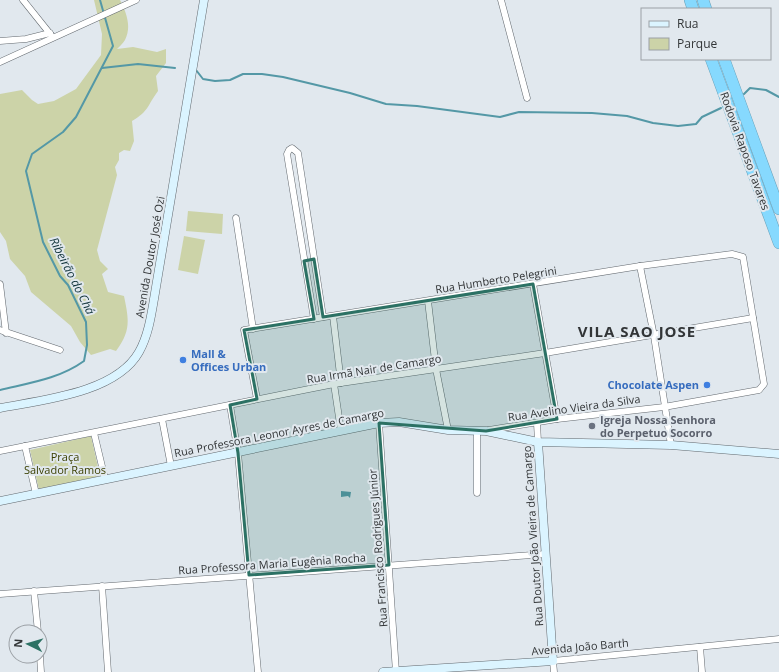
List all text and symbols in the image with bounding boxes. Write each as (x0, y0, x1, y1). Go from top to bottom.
legend (641, 8, 771, 60)
text: Rua (677, 15, 698, 32)
text: Parque (677, 35, 717, 52)
street label: Rodovia Raposo Tavares (717, 90, 774, 212)
street label: Avenida Doutor José Ozi (131, 195, 168, 319)
water label: Ribeirão do Chá (46, 234, 99, 318)
street label: Rua Humberto Pelegrini (434, 262, 558, 297)
district label: VILA SAO JOSE (578, 321, 696, 341)
place label: Mall & Offices Urban (191, 346, 266, 374)
street label: Rua Irmã Nair de Camargo (306, 350, 443, 387)
marker: Mall & Offices Urban (178, 355, 188, 365)
place label: Chocolate Aspen (608, 377, 699, 392)
marker: Chocolate Aspen (702, 380, 712, 390)
street label: Rua Avelino Vieira da Silva (507, 391, 641, 424)
street label: Rua Professora Leonor Ayres de Camargo (173, 405, 385, 460)
place label: Igreja Nossa Senhora do Perpetuo Socorro (600, 412, 716, 440)
marker: Igreja Nossa Senhora do Perpetuo Socorro (587, 421, 597, 431)
street label: Rua Doutor João Vieira de Camargo (519, 445, 546, 627)
park label: Praça Salvador Ramos (24, 449, 106, 477)
street label: Rua Francisco Rodrigues Júnior (364, 468, 391, 628)
street label: Rua Professora Maria Eugênia Rocha (178, 549, 366, 578)
north arrow (8, 624, 48, 664)
street label: Avenida João Barth (531, 635, 629, 658)
text: N (10, 638, 25, 648)

